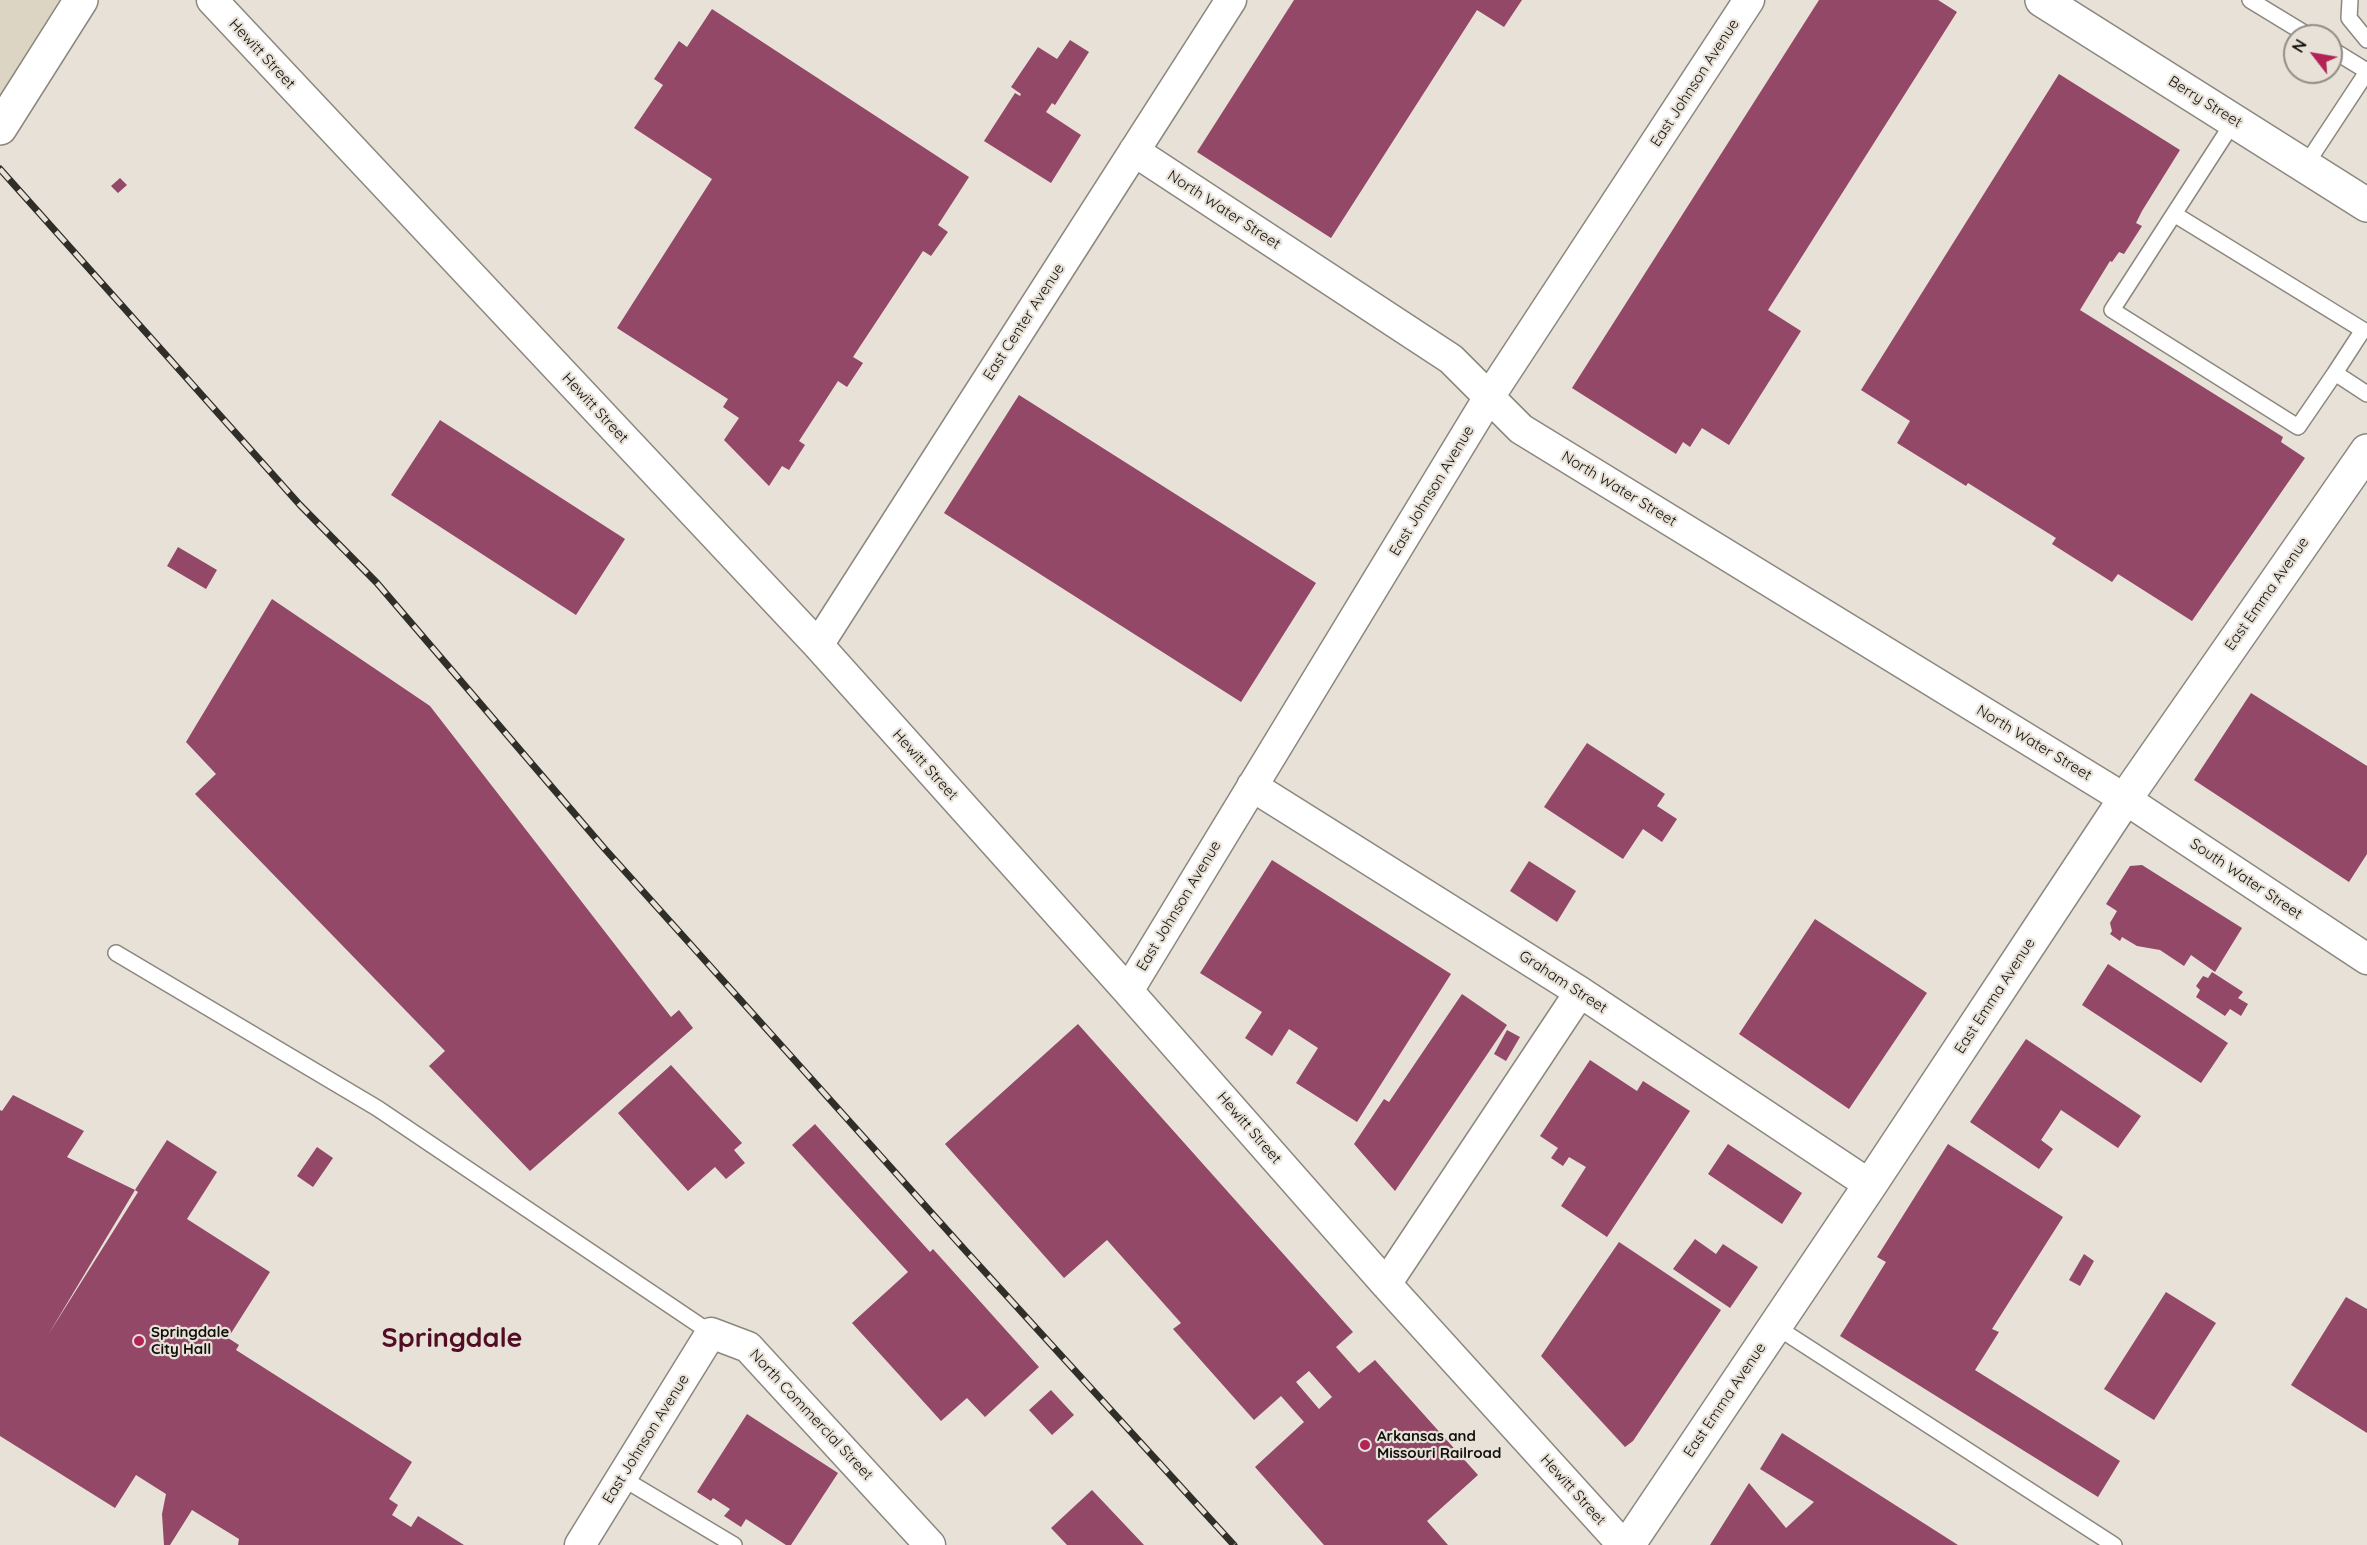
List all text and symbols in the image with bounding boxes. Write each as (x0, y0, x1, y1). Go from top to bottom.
street label: Hewitt Street (225, 15, 299, 93)
street label: East Johnson Avenue (1647, 16, 1743, 150)
north arrow (2283, 24, 2343, 84)
text: N (2288, 36, 2311, 56)
street label: Berry Street (2165, 72, 2245, 132)
street label: North Water Street (1164, 167, 1284, 253)
street label: East Center Avenue (980, 260, 1068, 384)
street label: Hewitt Street (558, 369, 632, 447)
street label: East Johnson Avenue (1386, 423, 1478, 559)
street label: North Water Street (1558, 447, 1680, 531)
street label: East Emma Avenue (2221, 534, 2313, 654)
street label: North Water Street (1973, 701, 2095, 785)
street label: Hewitt Street (889, 726, 961, 804)
street label: South Water Street (2186, 835, 2306, 923)
street label: East Johnson Avenue (1133, 838, 1225, 974)
street label: East Emma Avenue (1951, 935, 2039, 1057)
street label: Graham Street (1516, 947, 1610, 1017)
street label: Hewitt Street (1213, 1089, 1285, 1167)
place label: Springdale City Hall (151, 1323, 229, 1358)
district label: Springdale (382, 1323, 522, 1355)
marker: Springdale City Hall (132, 1334, 146, 1348)
street label: East Emma Avenue (1680, 1339, 1770, 1461)
street label: North Commercial Street (746, 1346, 876, 1484)
street label: East Johnson Avenue (599, 1371, 693, 1507)
place label: Arkansas and Missouri Railroad (1377, 1427, 1501, 1462)
marker: Arkansas and Missouri Railroad (1358, 1438, 1372, 1452)
street label: Hewitt Street (1537, 1451, 1609, 1529)

